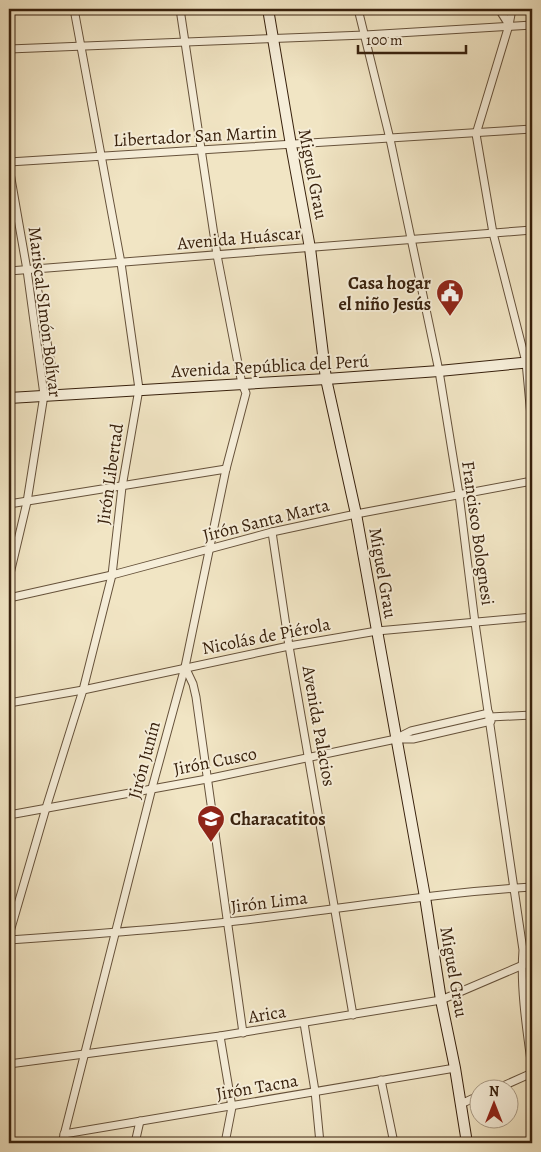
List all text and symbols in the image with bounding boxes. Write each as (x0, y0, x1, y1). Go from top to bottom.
scale bar (358, 22, 466, 54)
text: 100 m (366, 30, 403, 50)
street label: Libertador San Martin (113, 120, 278, 152)
street label: Miguel Grau (292, 127, 334, 221)
street label: Avenida Huáscar (175, 221, 302, 255)
street label: Mariscal SImón Bolívar (23, 225, 67, 399)
place label: Casa hogar el niño Jesús (339, 271, 432, 316)
public building icon: Casa hogar el niño Jesús (435, 278, 465, 317)
street label: Avenida República del Perú (170, 349, 370, 383)
street label: Jirón Libertad (91, 421, 129, 526)
street label: Francisco Bolognesi (456, 459, 500, 607)
street label: Jirón Santa Marta (200, 493, 332, 547)
street label: Miguel Grau (363, 526, 403, 620)
street label: Nicolás de Piérola (200, 612, 333, 660)
street label: Avenida Palacios (296, 663, 341, 788)
street label: Jirón Junín (122, 718, 166, 802)
street label: Jirón Cusco (171, 741, 259, 781)
school or university icon: Characatitos (196, 804, 226, 843)
place label: Characatitos (230, 807, 326, 831)
street label: Jirón Lima (229, 885, 309, 919)
street label: Miguel Grau (434, 925, 474, 1019)
street label: Arica (245, 999, 288, 1029)
street label: Jirón Tacna (214, 1068, 301, 1106)
north arrow (468, 1080, 518, 1130)
text: N (489, 1082, 499, 1101)

